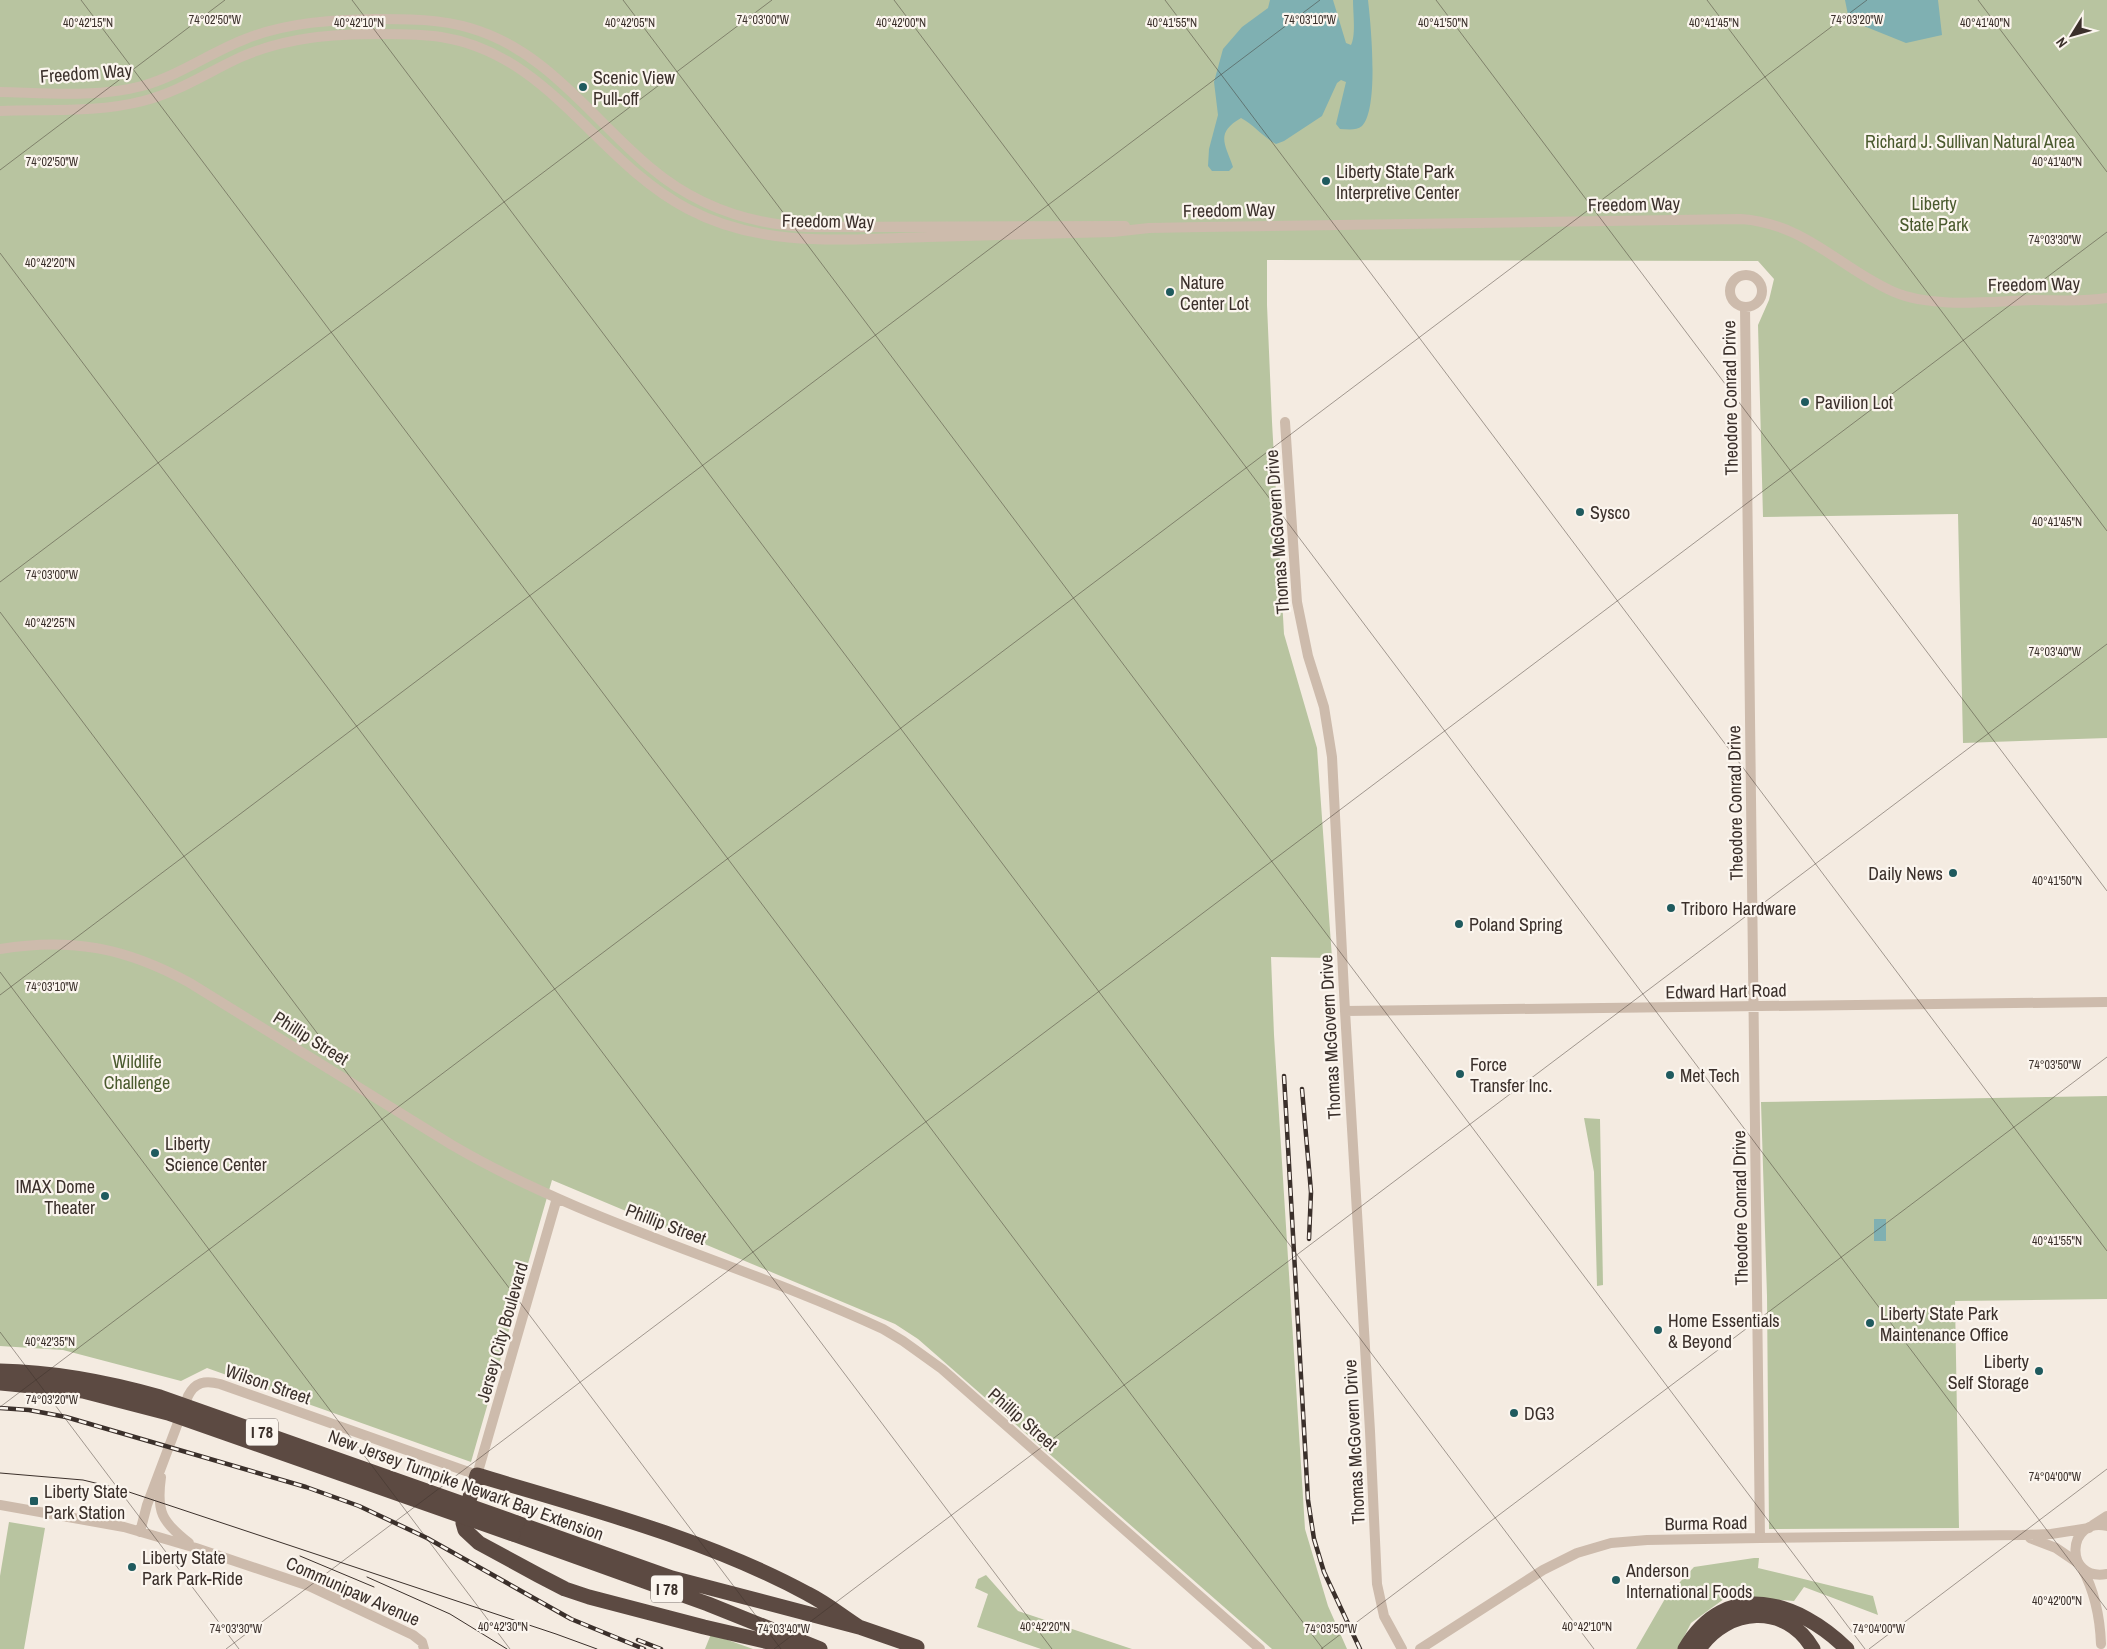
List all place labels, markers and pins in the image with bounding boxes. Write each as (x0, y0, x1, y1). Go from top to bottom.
place label: Scenic View Pull-off (593, 65, 675, 111)
marker: Scenic View Pull-off (577, 81, 589, 93)
place label: Liberty State Park Interpretive Center (1336, 159, 1459, 205)
marker: Liberty State Park Interpretive Center (1320, 175, 1332, 187)
place label: Nature Center Lot (1180, 270, 1249, 316)
marker: Nature Center Lot (1164, 286, 1176, 298)
place label: Pavilion Lot (1815, 390, 1893, 415)
marker: Pavilion Lot (1799, 396, 1811, 408)
place label: Sysco (1590, 500, 1630, 525)
marker: Sysco (1574, 506, 1586, 518)
place label: Daily News (1868, 861, 1943, 886)
marker: Daily News (1947, 867, 1959, 879)
place label: Triboro Hardware (1681, 896, 1796, 921)
marker: Triboro Hardware (1665, 902, 1677, 914)
place label: Poland Spring (1469, 912, 1563, 937)
marker: Poland Spring (1453, 918, 1465, 930)
place label: Force Transfer Inc. (1470, 1052, 1552, 1098)
place label: Met Tech (1680, 1063, 1740, 1088)
marker: Force Transfer Inc. (1454, 1068, 1466, 1080)
marker: Met Tech (1664, 1069, 1676, 1081)
place label: Liberty Science Center (165, 1131, 267, 1177)
marker: Liberty Science Center (149, 1147, 161, 1159)
place label: IMAX Dome Theater (15, 1174, 95, 1220)
marker: IMAX Dome Theater (99, 1190, 111, 1202)
place label: Liberty State Park Maintenance Office (1880, 1301, 2009, 1347)
place label: Home Essentials & Beyond (1668, 1308, 1780, 1354)
marker: Liberty State Park Maintenance Office (1864, 1317, 1876, 1329)
marker: Home Essentials & Beyond (1652, 1324, 1664, 1336)
place label: Liberty Self Storage (1948, 1349, 2030, 1395)
marker: Liberty Self Storage (2033, 1365, 2045, 1377)
place label: DG3 (1524, 1401, 1554, 1426)
marker: DG3 (1508, 1407, 1520, 1419)
place label: Liberty State Park Station (44, 1479, 128, 1525)
marker: Liberty State Park Station (28, 1495, 40, 1507)
place label: Liberty State Park Park-Ride (142, 1545, 243, 1591)
place label: Anderson International Foods (1625, 1558, 1752, 1604)
marker: Liberty State Park Park-Ride (126, 1561, 138, 1573)
marker: Anderson International Foods (1610, 1574, 1622, 1586)

